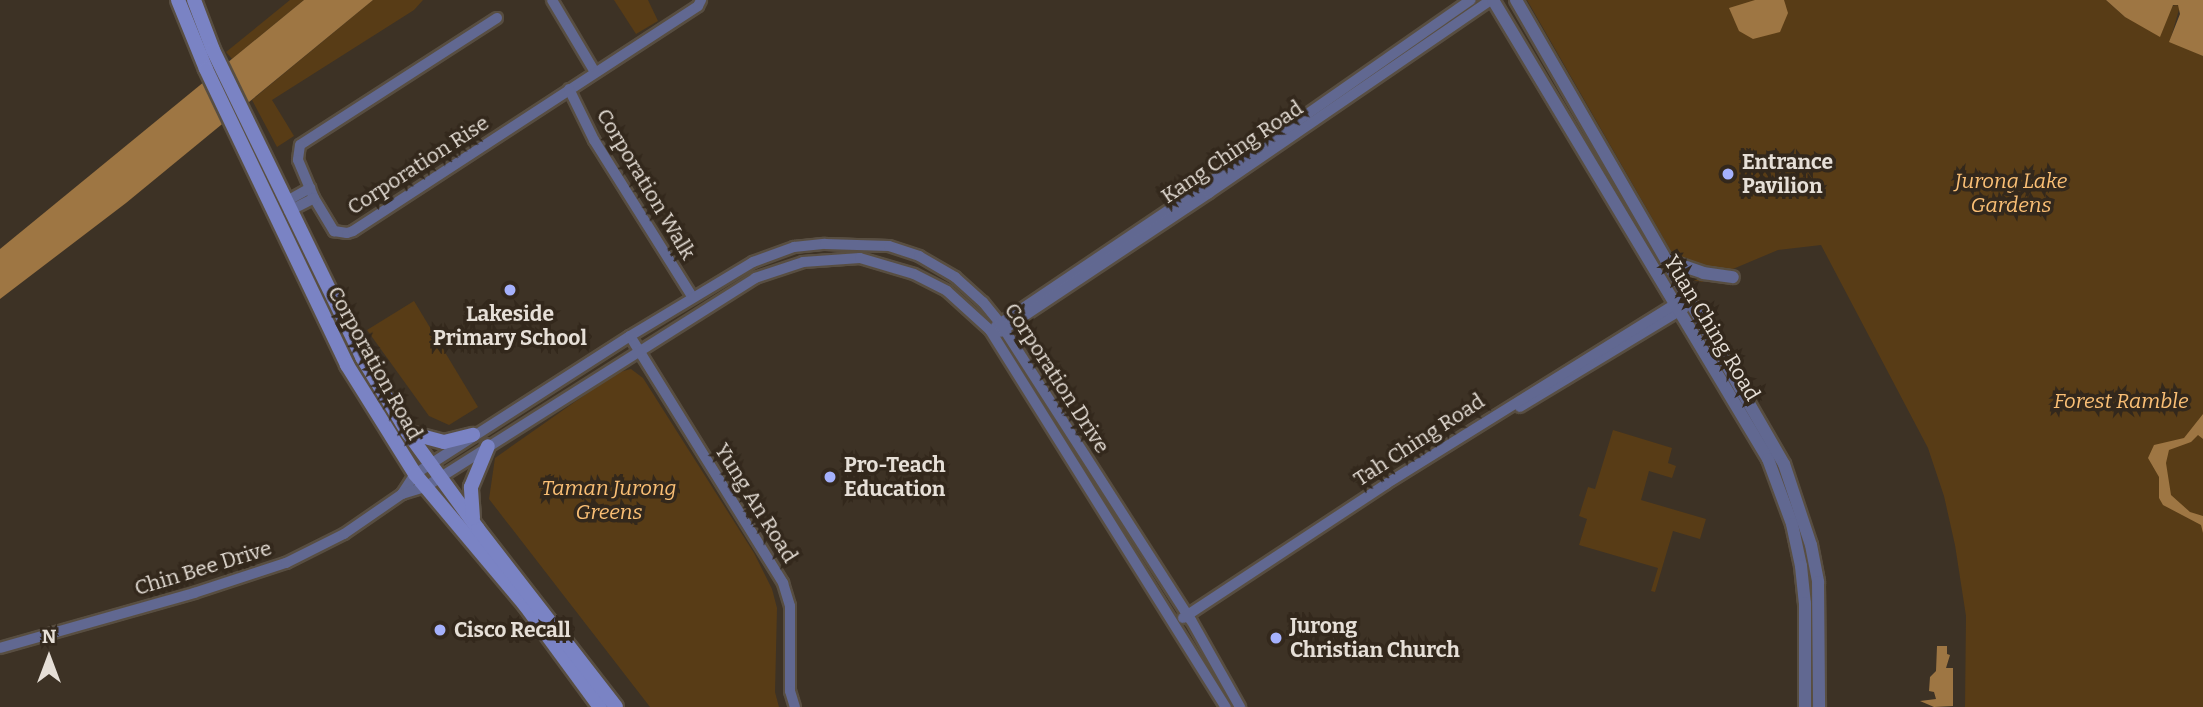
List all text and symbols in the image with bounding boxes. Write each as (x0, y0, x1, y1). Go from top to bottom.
street label: Kang Ching Road (1156, 95, 1308, 209)
street label: Corporation Walk (591, 104, 701, 264)
street label: Corporation Rise (343, 110, 493, 220)
place label: Entrance Pavilion (1742, 149, 1833, 199)
marker: Entrance Pavilion (1720, 166, 1736, 182)
park label: Jurong Lake Gardens (1955, 168, 2067, 218)
street label: Yuan Ching Road (1659, 251, 1765, 405)
street label: Corporation Road (322, 282, 428, 444)
marker: Lakeside Primary School (502, 282, 518, 298)
street label: Corporation Drive (999, 298, 1115, 458)
place label: Lakeside Primary School (433, 301, 587, 351)
street label: Tah Ching Road (1349, 388, 1489, 492)
park label: Forest Ramble (2053, 388, 2189, 414)
street label: Yung An Road (709, 439, 803, 567)
place label: Pro-Teach Education (844, 452, 946, 502)
marker: Pro-Teach Education (822, 469, 838, 485)
park label: Taman Jurong Greens (541, 475, 677, 525)
street label: Chin Bee Drive (131, 535, 275, 601)
place label: Jurong Christian Church (1290, 613, 1460, 663)
place label: Cisco Recall (454, 617, 571, 643)
marker: Cisco Recall (432, 622, 448, 638)
north arrow (14, 623, 84, 693)
text: N (42, 625, 56, 648)
marker: Jurong Christian Church (1268, 630, 1284, 646)

